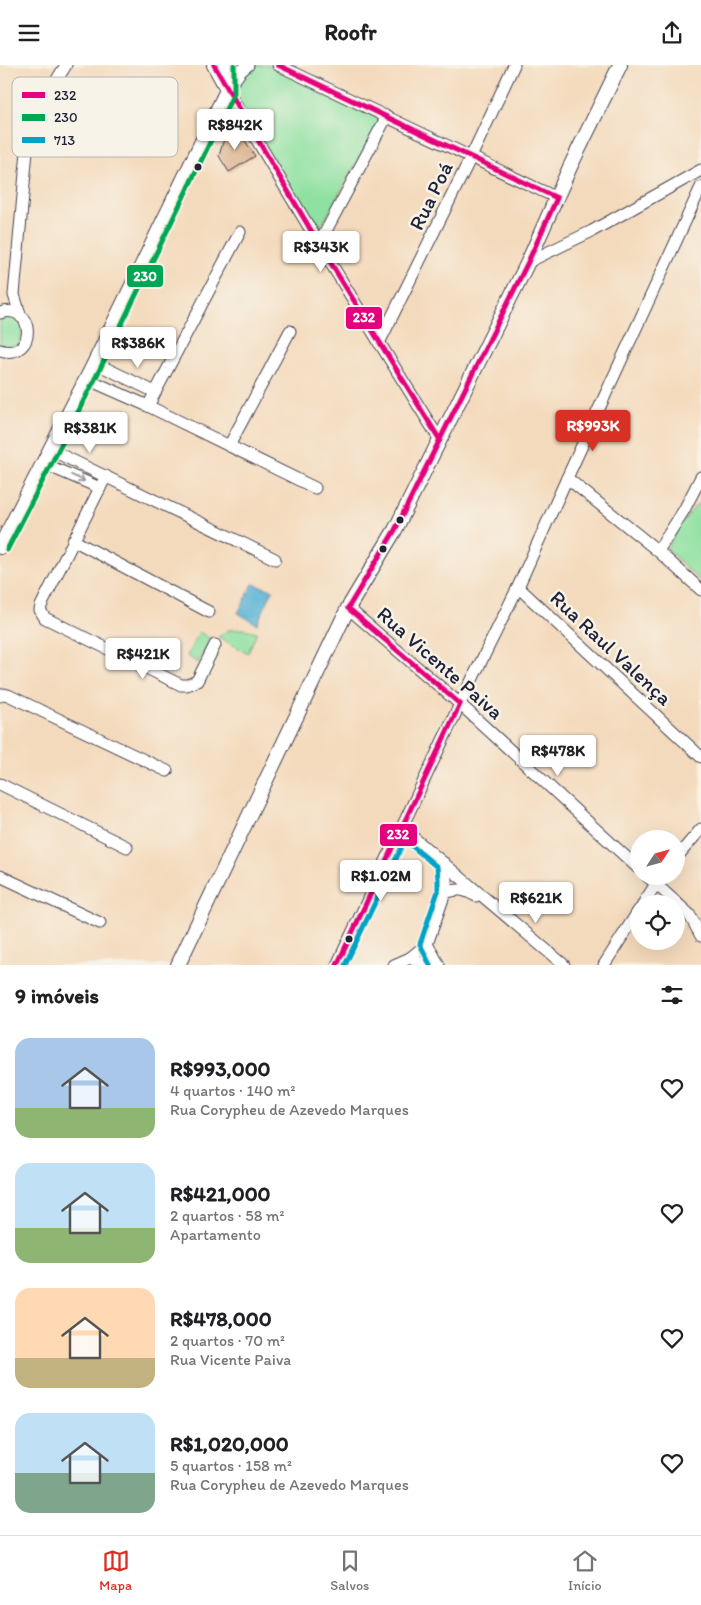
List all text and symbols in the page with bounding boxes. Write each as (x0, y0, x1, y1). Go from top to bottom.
icon: menu (15, 19, 43, 47)
text: Roofr (324, 19, 377, 46)
icon: share (658, 19, 686, 47)
legend (12, 77, 178, 157)
text: 232 (54, 87, 77, 104)
text: 230 (54, 109, 78, 126)
pin: R$842K (194, 109, 276, 151)
text: R$842K (208, 115, 262, 134)
text: 713 (54, 132, 75, 149)
street label: Rua Poá (403, 157, 458, 234)
unlabelled marker (193, 162, 203, 172)
pin: R$343K (280, 231, 362, 273)
text: R$343K (294, 237, 348, 256)
line badge: 230 (126, 264, 164, 288)
text: 230 (133, 268, 157, 285)
line badge: 232 (345, 306, 383, 330)
text: 232 (353, 309, 376, 326)
pin: R$386K (97, 327, 179, 369)
text: R$386K (111, 333, 165, 352)
pin: R$993K (552, 409, 634, 452)
pin: R$381K (49, 411, 131, 454)
text: R$993K (566, 416, 620, 435)
text: R$381K (64, 418, 116, 437)
one-way arrow (70, 474, 85, 484)
unlabelled marker (395, 515, 405, 525)
unlabelled marker (378, 544, 388, 554)
street label: Rua Raul Valença (545, 585, 677, 710)
street label: Rua Vicente Paiva (372, 601, 509, 724)
pin: R$421K (102, 637, 184, 680)
text: R$421K (116, 644, 170, 663)
pin: R$478K (517, 735, 599, 777)
text: R$478K (531, 741, 585, 760)
line badge: 232 (379, 823, 418, 847)
text: 232 (387, 826, 410, 843)
north arrow (630, 830, 685, 885)
map controls (630, 830, 685, 950)
pin: R$1.02M (335, 859, 427, 902)
text: R$1.02M (351, 866, 411, 885)
pin: R$621K (495, 881, 577, 924)
text: R$621K (510, 888, 562, 907)
button: locate (630, 895, 685, 950)
unlabelled marker (344, 934, 354, 944)
icon: filters (658, 981, 686, 1009)
text: 9 imóveis (15, 983, 99, 1008)
text: R$993,000 (170, 1056, 271, 1081)
icon: home (55, 1058, 115, 1118)
icon: heart (658, 1074, 686, 1102)
text: 4 quartos · 140 m² (170, 1081, 295, 1100)
text: Rua Corypheu de Azevedo Marques (170, 1100, 409, 1119)
text: R$421,000 (170, 1181, 271, 1206)
icon: home (55, 1183, 115, 1243)
icon: heart (658, 1199, 686, 1227)
text: 2 quartos · 58 m² (170, 1206, 284, 1225)
text: Apartamento (170, 1225, 261, 1244)
text: R$478,000 (170, 1306, 272, 1331)
icon: home (55, 1308, 115, 1368)
icon: heart (658, 1324, 686, 1352)
text: 2 quartos · 70 m² (170, 1331, 285, 1350)
text: Rua Vicente Paiva (170, 1350, 291, 1369)
text: R$1,020,000 (170, 1431, 289, 1456)
icon: home (55, 1433, 115, 1493)
icon: heart (658, 1449, 686, 1477)
text: 5 quartos · 158 m² (170, 1456, 292, 1475)
text: Rua Corypheu de Azevedo Marques (170, 1475, 409, 1494)
tab: Mapa (99, 1547, 132, 1594)
tab: Salvos (330, 1547, 369, 1594)
tab: Início (568, 1547, 602, 1594)

